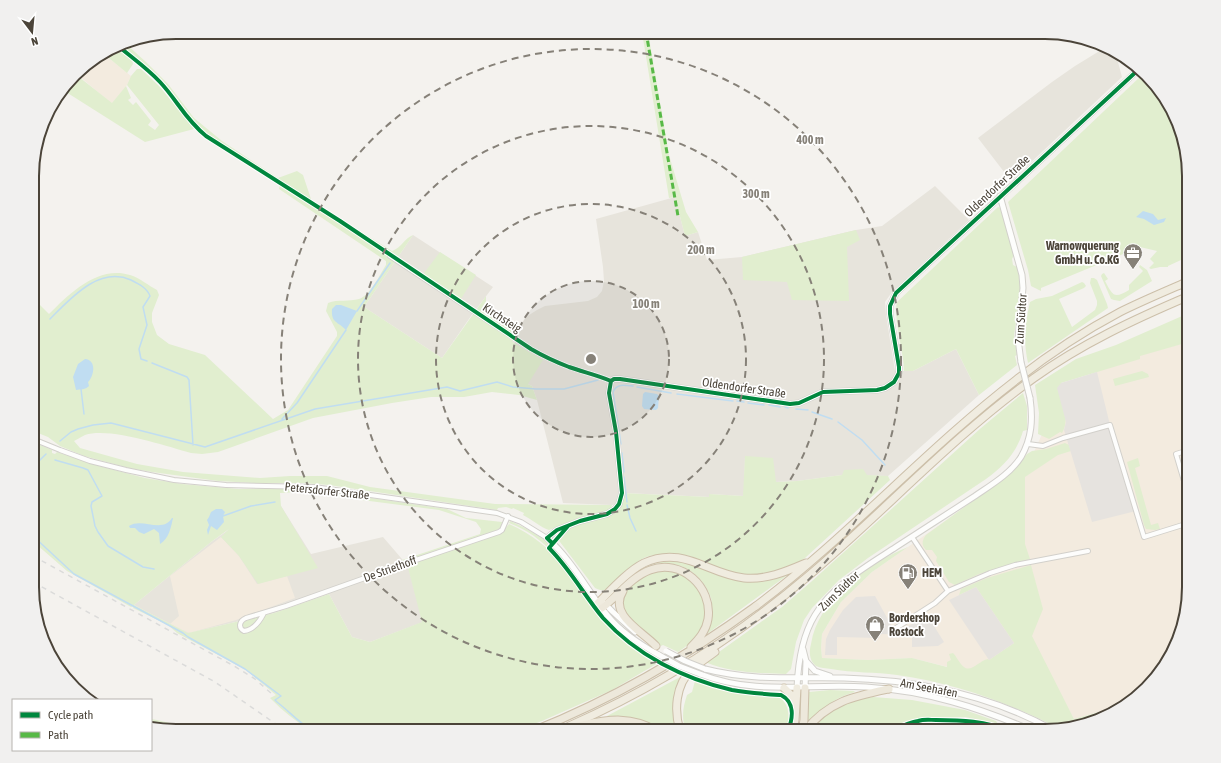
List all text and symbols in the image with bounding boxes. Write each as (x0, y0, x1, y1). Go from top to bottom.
north arrow (12, 12, 52, 52)
text: N (30, 35, 40, 48)
text: 400 m (795, 133, 824, 147)
street label: Oldendorfer Straße (961, 152, 1033, 220)
text: 300 m (742, 187, 770, 201)
place label: Warnowquerung GmbH u. Co.KG (1045, 239, 1120, 267)
office icon: Warnowquerung GmbH u. Co.KG (1122, 242, 1144, 270)
text: 200 m (687, 243, 715, 257)
street label: Zum Südtor (1012, 293, 1030, 345)
text: 100 m (632, 297, 660, 311)
street label: Kirchsteig (480, 300, 525, 336)
centre of rings (584, 352, 598, 366)
street label: Oldendorfer Straße (701, 375, 787, 401)
street label: Petersdorfer Straße (284, 480, 370, 502)
street label: De Striethoff (362, 553, 419, 585)
fuel station icon: HEM (897, 562, 919, 590)
place label: HEM (922, 566, 942, 580)
street label: Zum Südtor (816, 568, 862, 614)
place label: Bordershop Rostock (889, 611, 940, 639)
shop icon: Bordershop Rostock (864, 614, 886, 642)
street label: Am Seehafen (899, 676, 959, 700)
legend (12, 699, 152, 751)
text: Cycle path (48, 708, 93, 722)
text: Path (48, 728, 69, 742)

